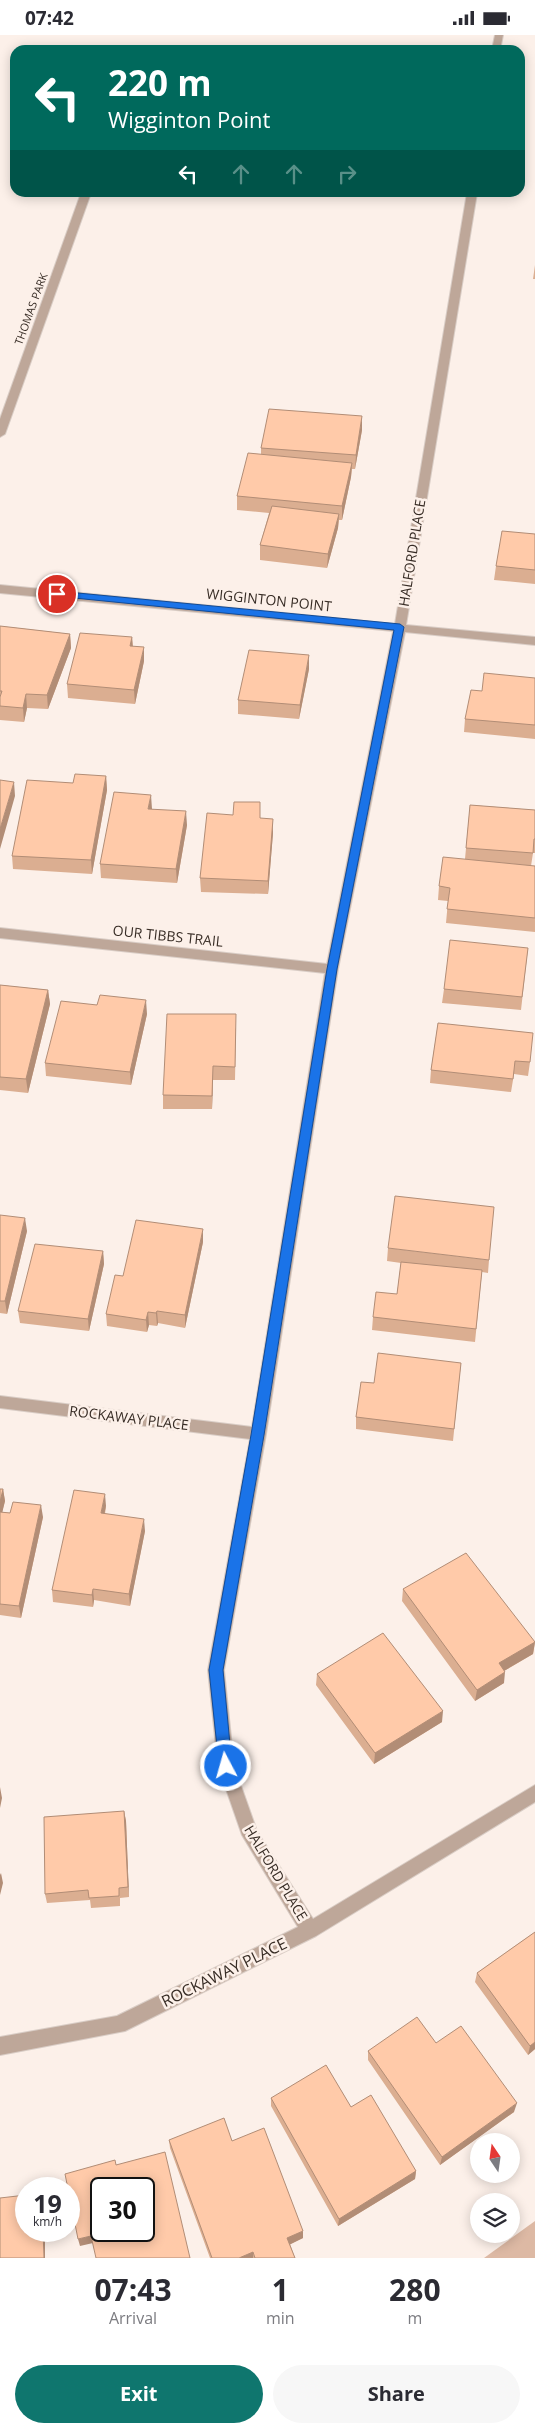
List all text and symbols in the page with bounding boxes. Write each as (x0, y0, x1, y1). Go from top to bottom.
text: 07:42 (25, 5, 74, 31)
text: 220 m (108, 59, 212, 106)
icon: left (25, 65, 90, 130)
text: Wigginton Point (108, 104, 270, 134)
icon: left (174, 160, 202, 188)
icon: ahead (227, 160, 255, 188)
icon: ahead (280, 160, 308, 188)
icon: right (333, 160, 361, 188)
street label: THOMAS PARK (11, 271, 51, 347)
street label: HALFORD PLACE (394, 498, 429, 608)
pin (36, 573, 78, 615)
icon: arrive (43, 580, 71, 608)
street label: WIGGINTON POINT (205, 583, 333, 616)
street label: OUR TIBBS TRAIL (112, 920, 224, 951)
street label: ROCKAWAY PLACE (68, 1401, 190, 1434)
position arrow (199, 1739, 251, 1791)
street label: HALFORD PLACE (240, 1821, 312, 1924)
street label: ROCKAWAY PLACE (157, 1932, 291, 2012)
north arrow (470, 2133, 520, 2183)
map controls (470, 2133, 520, 2243)
speed limit sign: 30 (90, 2177, 155, 2242)
text: 19 (33, 2186, 62, 2220)
button: layers (470, 2193, 520, 2243)
text: km/h (33, 2213, 62, 2230)
text: 07:43 (94, 2269, 172, 2310)
text: 1 (272, 2269, 289, 2310)
text: 280 (389, 2269, 441, 2310)
text: Arrival (109, 2307, 157, 2329)
text: min (266, 2307, 295, 2329)
text: m (407, 2307, 422, 2329)
button: Exit (15, 2365, 263, 2423)
button: Share (273, 2365, 520, 2423)

